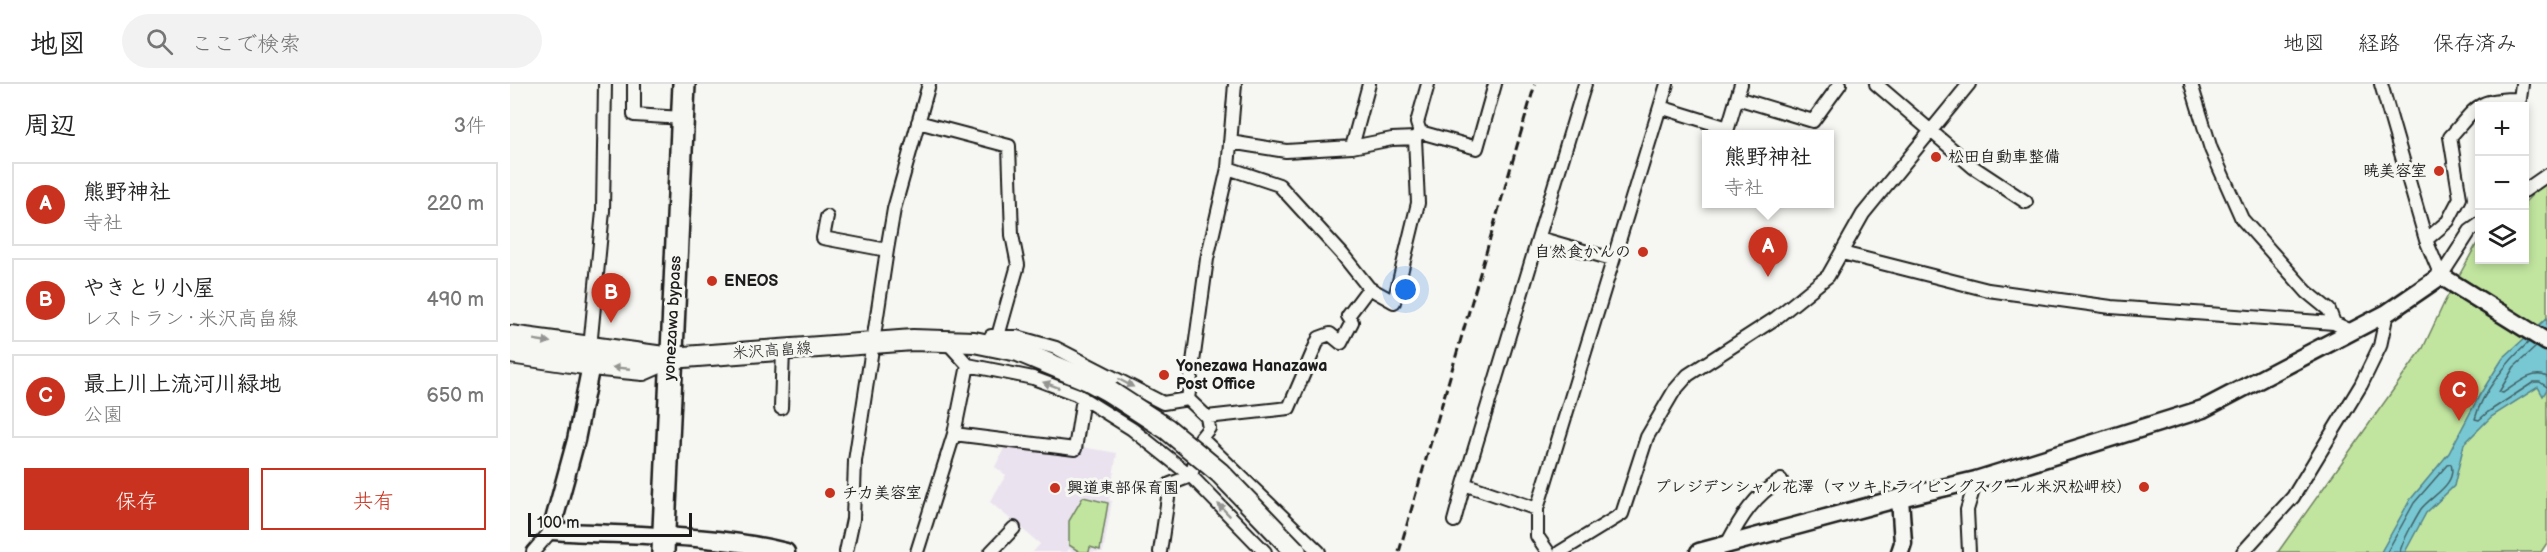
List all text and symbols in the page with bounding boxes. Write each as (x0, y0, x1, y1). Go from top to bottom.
search box (122, 14, 542, 68)
icon: search (143, 25, 176, 58)
text: 地図 (30, 28, 86, 61)
text: ここで検索 (191, 31, 301, 58)
text: 地図 (2283, 31, 2325, 56)
text: 経路 (2358, 31, 2400, 56)
text: 保存済み (2433, 31, 2517, 56)
map controls (2475, 102, 2529, 264)
button: + (2475, 102, 2529, 156)
text: 周辺 (24, 111, 76, 142)
text: 3件 (454, 114, 486, 138)
popup (1702, 130, 1834, 208)
text: 熊野神社 (1724, 144, 1812, 171)
place label: 松田自動車整備 (1948, 148, 2060, 167)
marker: 松田自動車整備 (1929, 150, 1943, 164)
button: − (2475, 156, 2529, 210)
place label: 暁美容室 (2363, 162, 2427, 181)
marker: 暁美容室 (2432, 164, 2446, 178)
text: 寺社 (1724, 176, 1764, 200)
text: 熊野神社 (83, 179, 171, 206)
text: A (39, 192, 52, 216)
text: 220 m (427, 192, 484, 216)
button: layers (2475, 210, 2529, 264)
text: 寺社 (83, 211, 123, 235)
pin: A (1748, 228, 1788, 277)
place label: 自然食かんの (1535, 243, 1631, 262)
marker: 自然食かんの (1636, 245, 1650, 259)
street label: yonezawa bypass (660, 255, 686, 382)
place label: ENEOS (724, 272, 779, 291)
pin: B (592, 274, 630, 323)
marker: ENEOS (705, 274, 719, 288)
text: やきとり小屋 (83, 275, 215, 302)
your location (1391, 275, 1420, 304)
text: B (38, 288, 53, 312)
text: 490 m (427, 288, 484, 312)
text: レストラン · 米沢高畠線 (83, 307, 298, 331)
one-way arrow (532, 337, 551, 346)
street label: 米沢高畠線 (731, 339, 813, 363)
place label: Yonezawa Hanazawa Post Office (1176, 357, 1327, 394)
one-way arrow (611, 363, 630, 373)
marker: Yonezawa Hanazawa Post Office (1157, 368, 1171, 382)
text: 最上川上流河川緑地 (83, 371, 281, 398)
pin: C (2440, 372, 2478, 421)
one-way arrow (1118, 378, 1135, 388)
one-way arrow (1042, 380, 1060, 389)
text: C (38, 384, 53, 408)
text: 650 m (427, 384, 484, 408)
text: 公園 (83, 403, 123, 427)
button: 保存 (24, 468, 249, 530)
button: 共有 (261, 468, 486, 530)
place label: プレジデンシャル花澤（マツキドライビングスクール米沢松岬校） (1655, 478, 2132, 497)
place label: 興道東部保育園 (1067, 479, 1179, 498)
marker: プレジデンシャル花澤（マツキドライビングスクール米沢松岬校） (2137, 480, 2151, 494)
marker: 興道東部保育園 (1048, 481, 1062, 495)
place label: チカ美容室 (842, 484, 922, 503)
marker: チカ美容室 (823, 486, 837, 500)
one-way arrow (1218, 504, 1232, 518)
scale bar (528, 510, 692, 538)
text: 100 m (537, 514, 580, 533)

